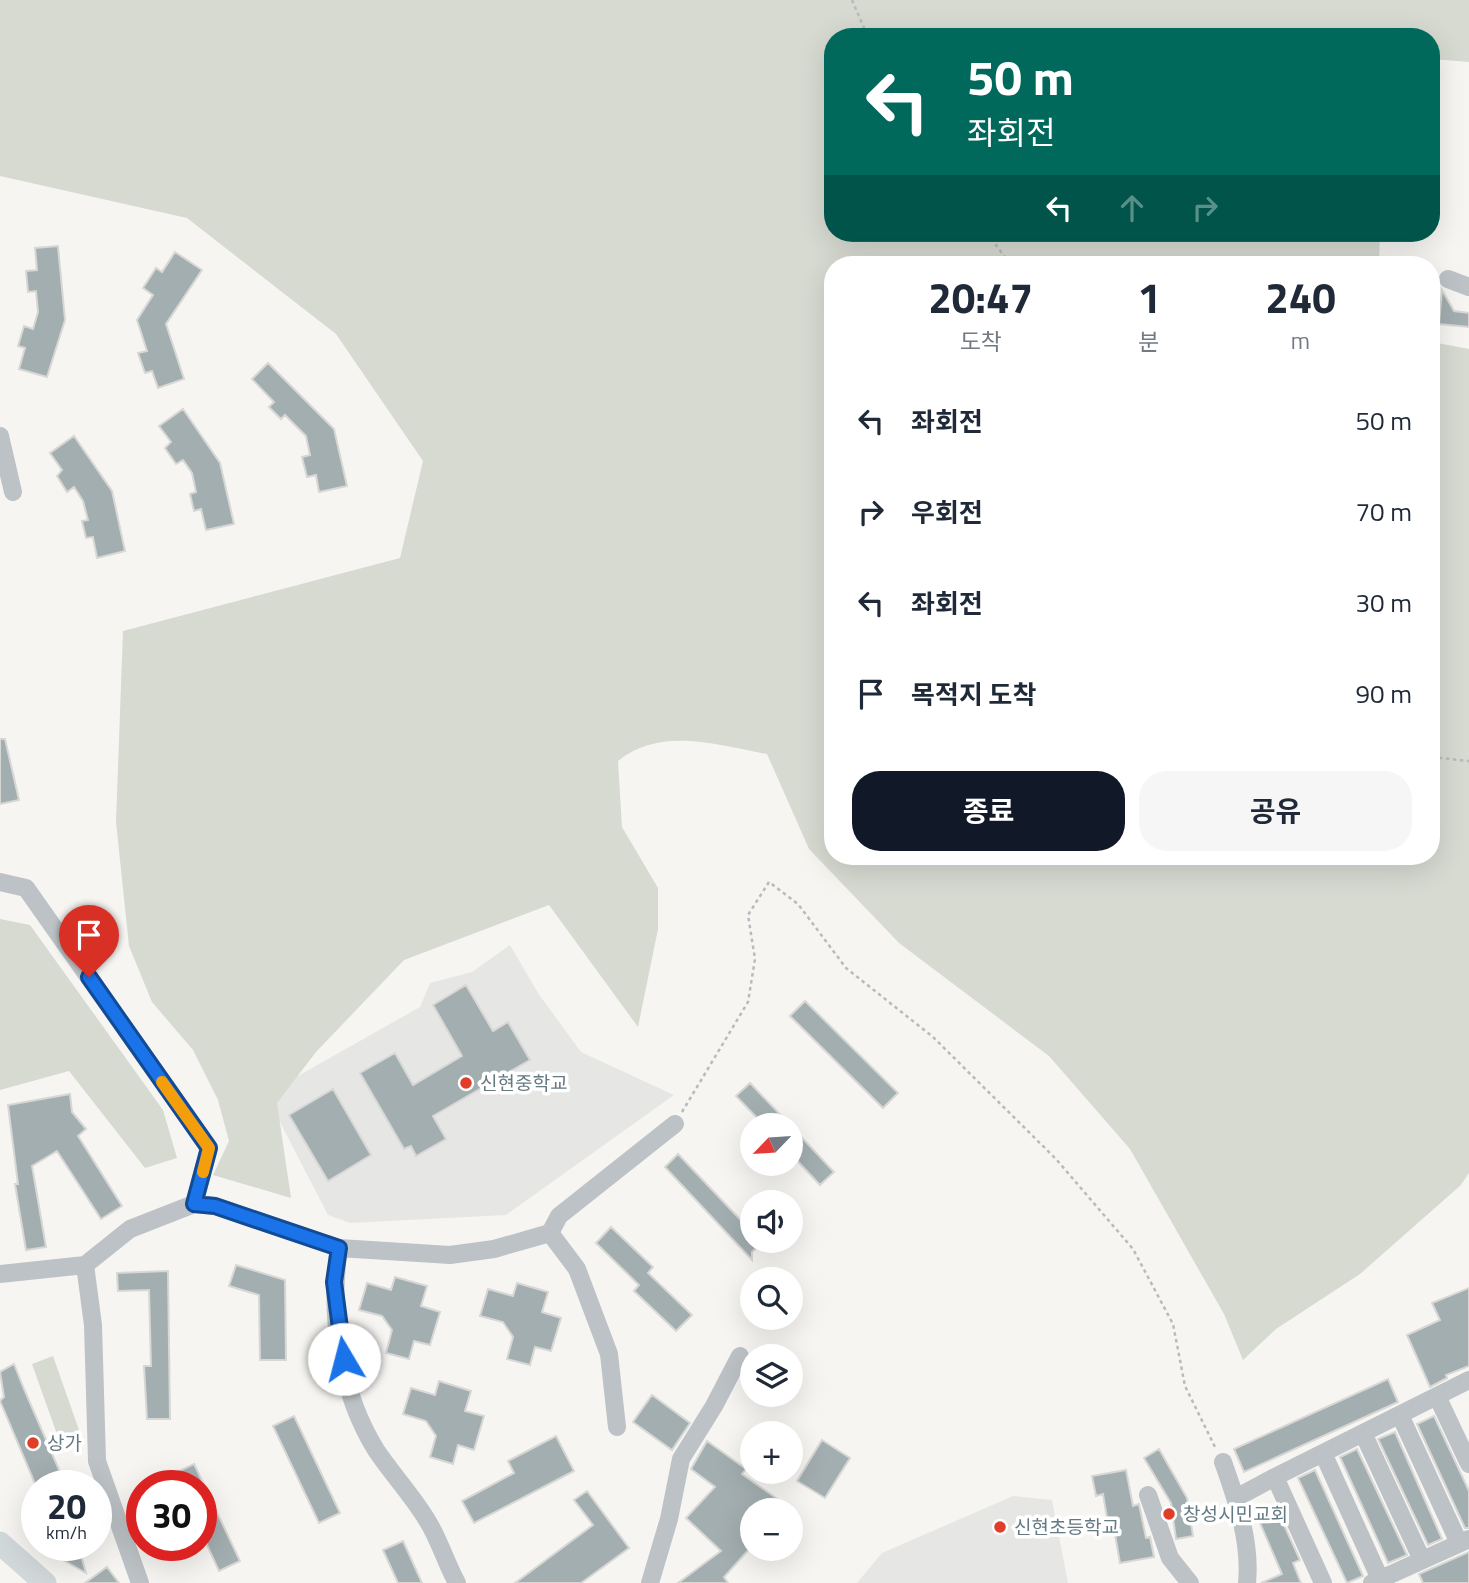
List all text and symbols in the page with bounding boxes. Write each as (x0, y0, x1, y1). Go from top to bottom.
text: 50 m (967, 39, 1074, 114)
icon: left (852, 56, 943, 147)
text: 좌회전 (967, 108, 1055, 156)
icon: left (1040, 189, 1078, 227)
icon: ahead (1113, 189, 1151, 227)
icon: right (1186, 189, 1224, 227)
text: 20:47 (928, 265, 1033, 329)
text: 1 (1137, 265, 1161, 329)
text: 240 (1265, 265, 1336, 329)
text: m (1291, 323, 1310, 358)
text: 도착 (960, 324, 1002, 359)
text: 분 (1139, 324, 1160, 359)
text: 50 m (1355, 401, 1412, 440)
icon: left (852, 402, 890, 440)
text: 좌회전 (911, 402, 983, 441)
text: 70 m (1355, 492, 1412, 531)
icon: right (852, 493, 890, 531)
text: 우회전 (911, 493, 983, 532)
text: 30 m (1355, 583, 1412, 622)
icon: left (852, 584, 890, 622)
text: 좌회전 (911, 584, 983, 623)
text: 90 m (1355, 674, 1412, 713)
icon: arrive (852, 675, 890, 713)
text: 목적지 도착 (911, 675, 1036, 714)
button: 종료 (852, 771, 1125, 851)
button: 공유 (1139, 771, 1412, 851)
pin (59, 905, 119, 977)
icon: arrive (70, 916, 108, 954)
place label: 신현중학교 (480, 1068, 567, 1097)
marker: 신현중학교 (458, 1075, 474, 1091)
north arrow (740, 1113, 803, 1176)
map controls (740, 1113, 803, 1561)
button: sound (740, 1190, 803, 1253)
button: search (740, 1267, 803, 1330)
position arrow (307, 1322, 381, 1396)
button: layers (740, 1344, 803, 1407)
button: + (740, 1421, 803, 1484)
place label: 상가 (47, 1428, 82, 1457)
marker: 상가 (25, 1435, 41, 1451)
speed limit sign: 30 (126, 1470, 217, 1561)
text: 20 (47, 1479, 86, 1533)
button: − (740, 1498, 803, 1561)
place label: 창성시민교회 (1183, 1499, 1288, 1528)
marker: 창성시민교회 (1161, 1506, 1177, 1522)
place label: 신현초등학교 (1014, 1512, 1119, 1541)
text: km/h (46, 1519, 87, 1546)
marker: 신현초등학교 (992, 1519, 1008, 1535)

